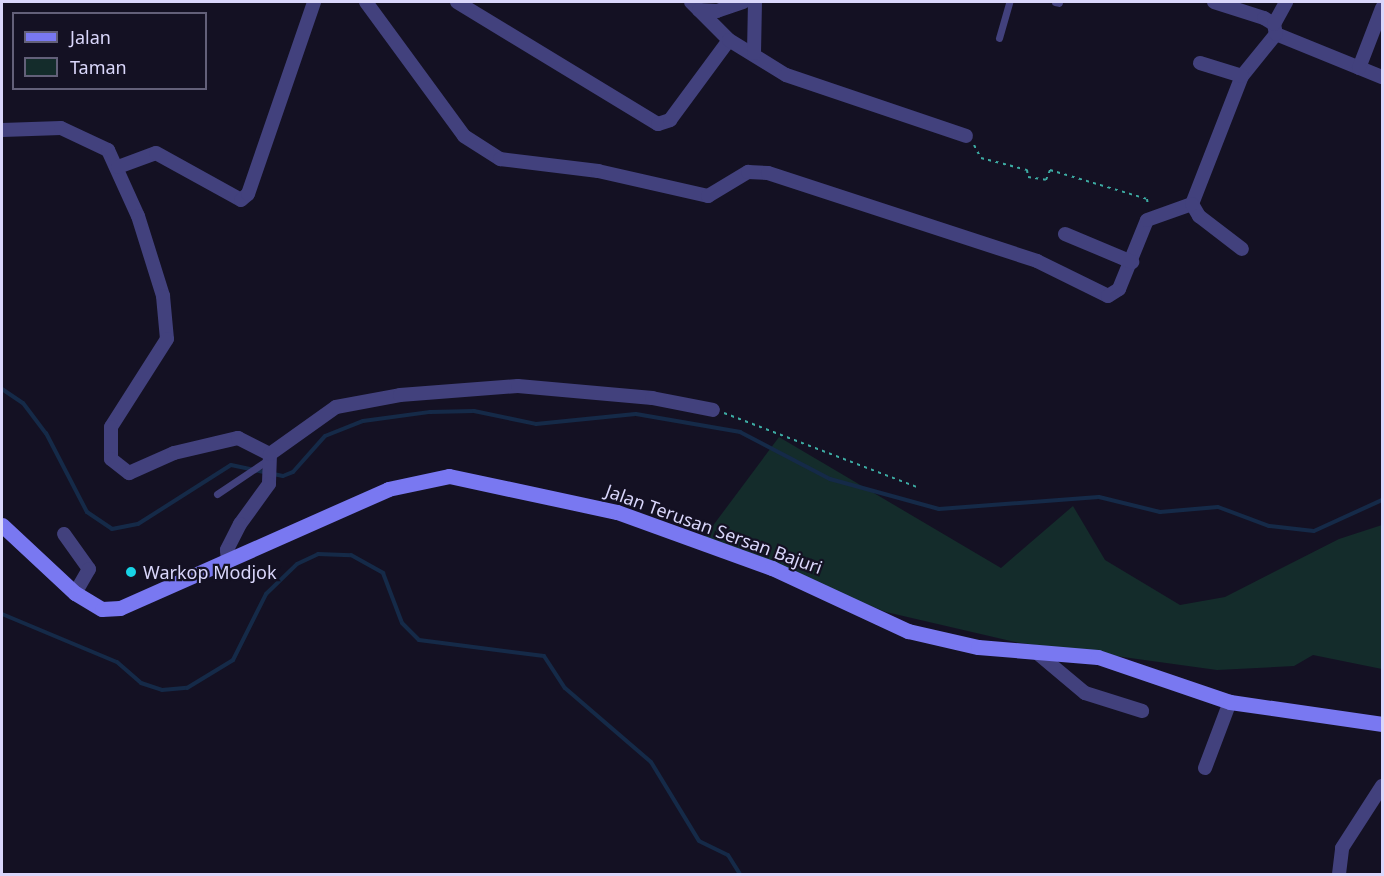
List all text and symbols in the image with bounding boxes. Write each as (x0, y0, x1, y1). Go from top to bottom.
legend (12, 12, 207, 90)
text: Jalan (70, 25, 111, 49)
text: Taman (70, 55, 127, 79)
street label: Jalan Terusan Sersan Bajuri (603, 480, 825, 578)
place label: Warkop Modjok (143, 561, 277, 583)
marker: Warkop Modjok (124, 565, 138, 579)

